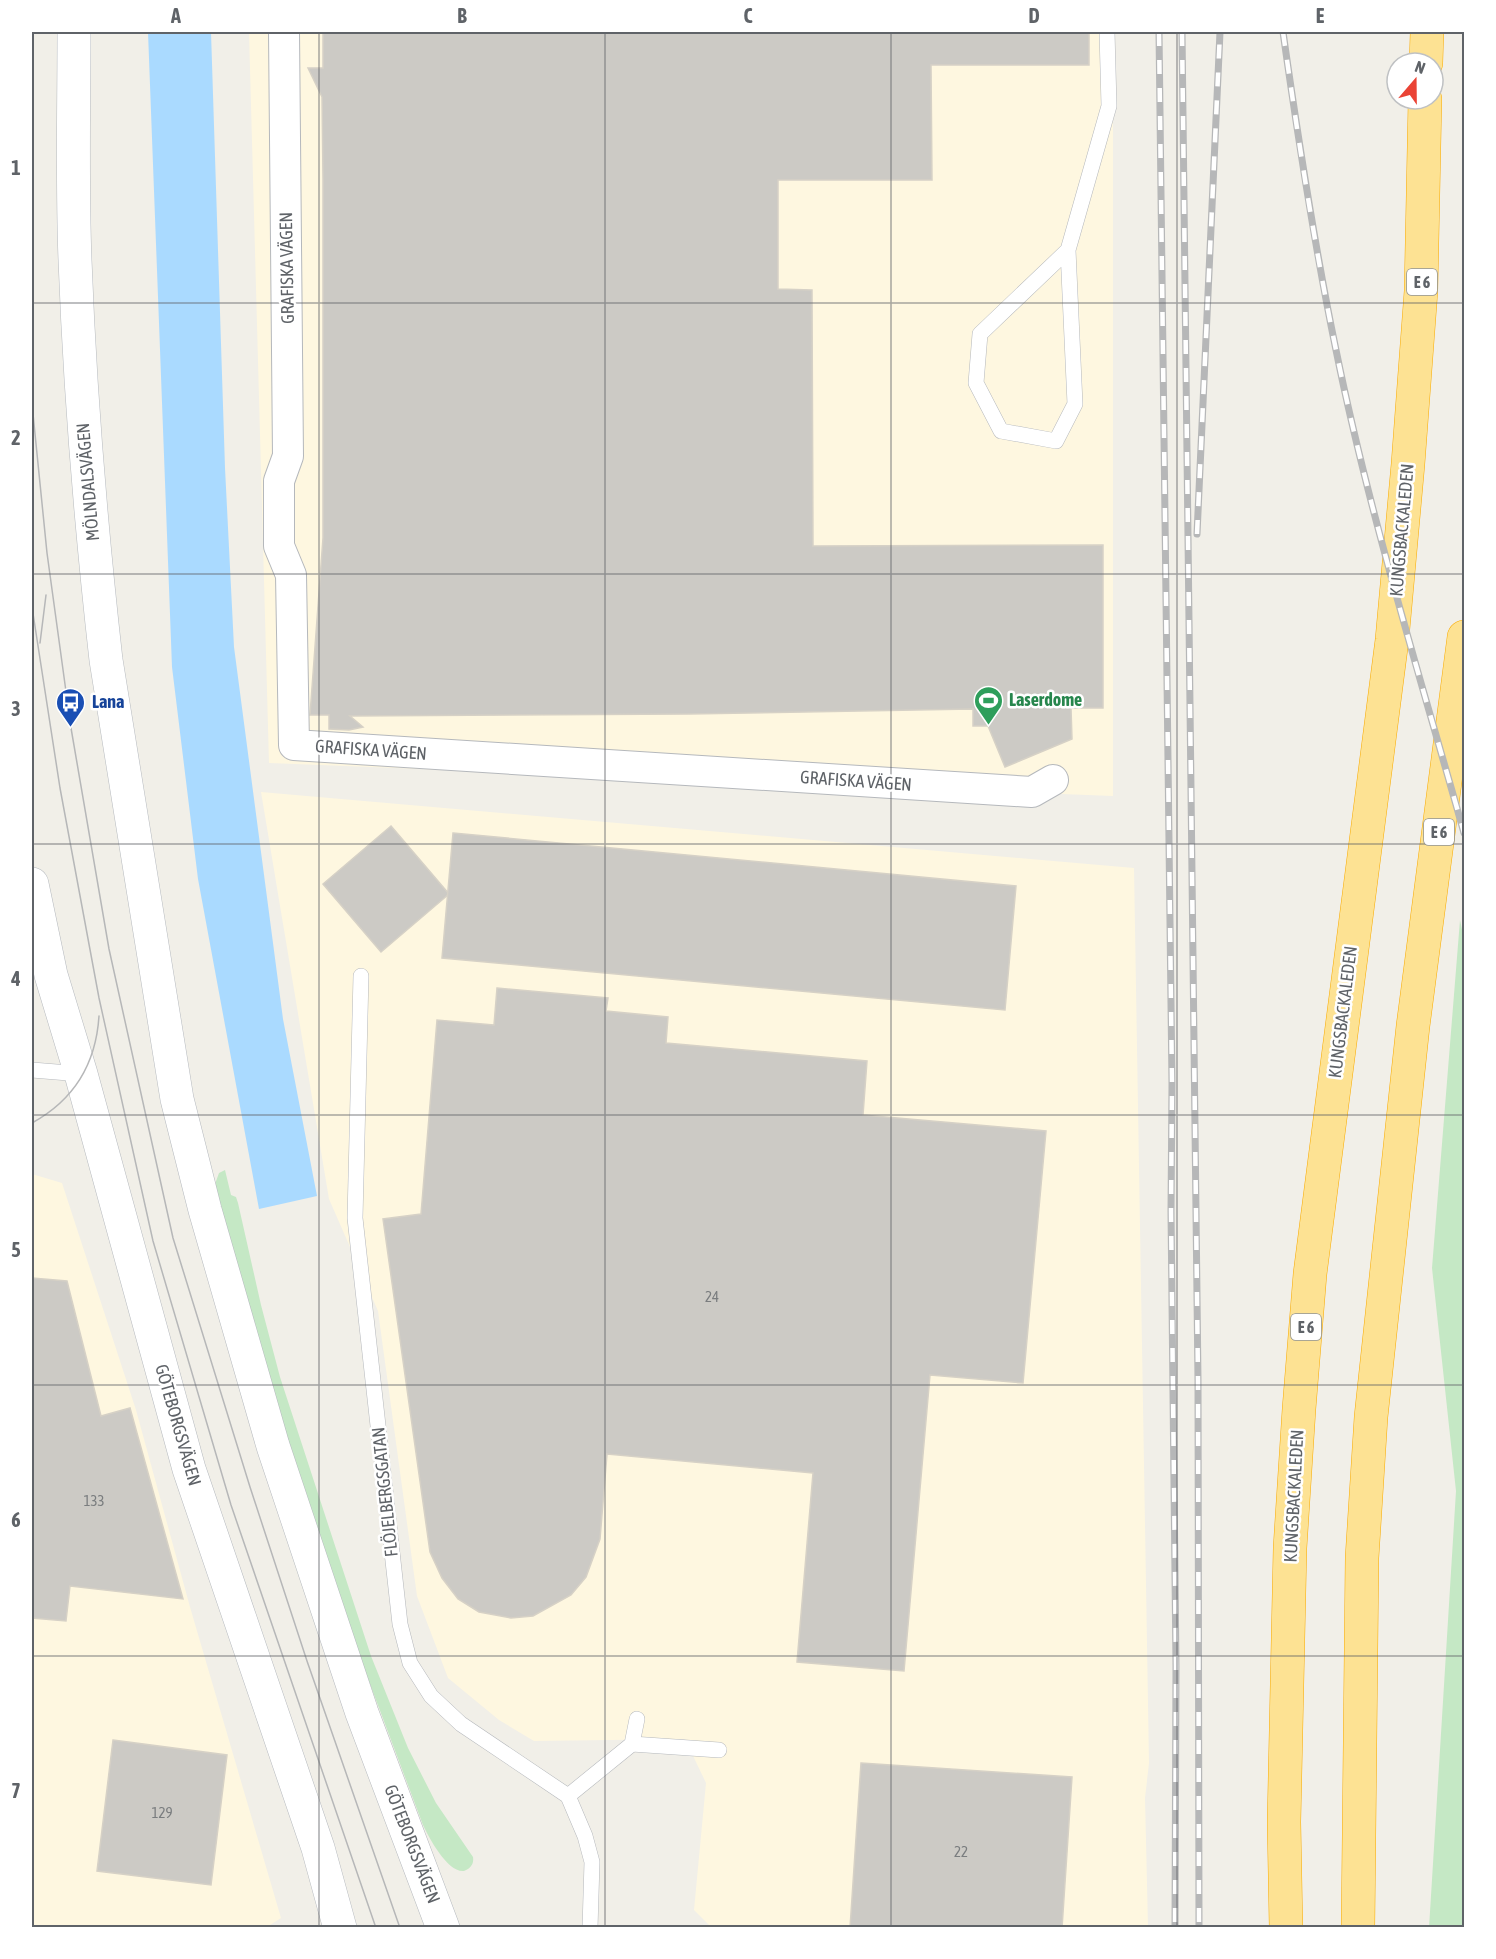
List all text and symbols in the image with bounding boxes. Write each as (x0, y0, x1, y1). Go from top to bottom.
text: A (170, 4, 181, 27)
text: B (457, 4, 467, 27)
text: C (744, 4, 753, 27)
text: D (1028, 4, 1040, 27)
text: E (1316, 4, 1325, 27)
north arrow (1385, 51, 1445, 111)
text: N (1413, 57, 1428, 77)
text: 1 (11, 156, 21, 179)
street label: GRAFISKA VÄGEN (275, 212, 298, 324)
road number: E 6 (1407, 269, 1437, 295)
street label: MÖLNDALSVÄGEN (72, 422, 103, 542)
text: 2 (11, 426, 21, 449)
street label: KUNGSBACKALEDEN (1385, 463, 1418, 597)
sports icon: Laserdome (972, 684, 1004, 726)
bus stop icon: Lana (55, 686, 87, 728)
place label: Laserdome (1009, 689, 1082, 710)
place label: Lana (92, 691, 124, 712)
text: 3 (11, 697, 21, 720)
street label: GRAFISKA VÄGEN (314, 735, 428, 764)
street label: GRAFISKA VÄGEN (799, 766, 913, 795)
road number: E 6 (1424, 819, 1454, 845)
street label: KUNGSBACKALEDEN (1324, 945, 1361, 1079)
text: 4 (10, 967, 21, 990)
text: 5 (11, 1238, 21, 1261)
house number: 24 (705, 1288, 719, 1305)
road number: E 6 (1291, 1314, 1321, 1340)
street label: GÖTEBORGSVÄGEN (151, 1362, 206, 1488)
street label: FLÖJELBERGSGATAN (367, 1426, 402, 1558)
street label: KUNGSBACKALEDEN (1280, 1429, 1307, 1563)
house number: 133 (83, 1492, 105, 1509)
text: 6 (11, 1508, 21, 1531)
text: 7 (11, 1779, 21, 1802)
street label: GÖTEBORGSVÄGEN (380, 1782, 445, 1906)
house number: 129 (151, 1804, 173, 1821)
house number: 22 (954, 1843, 968, 1860)

